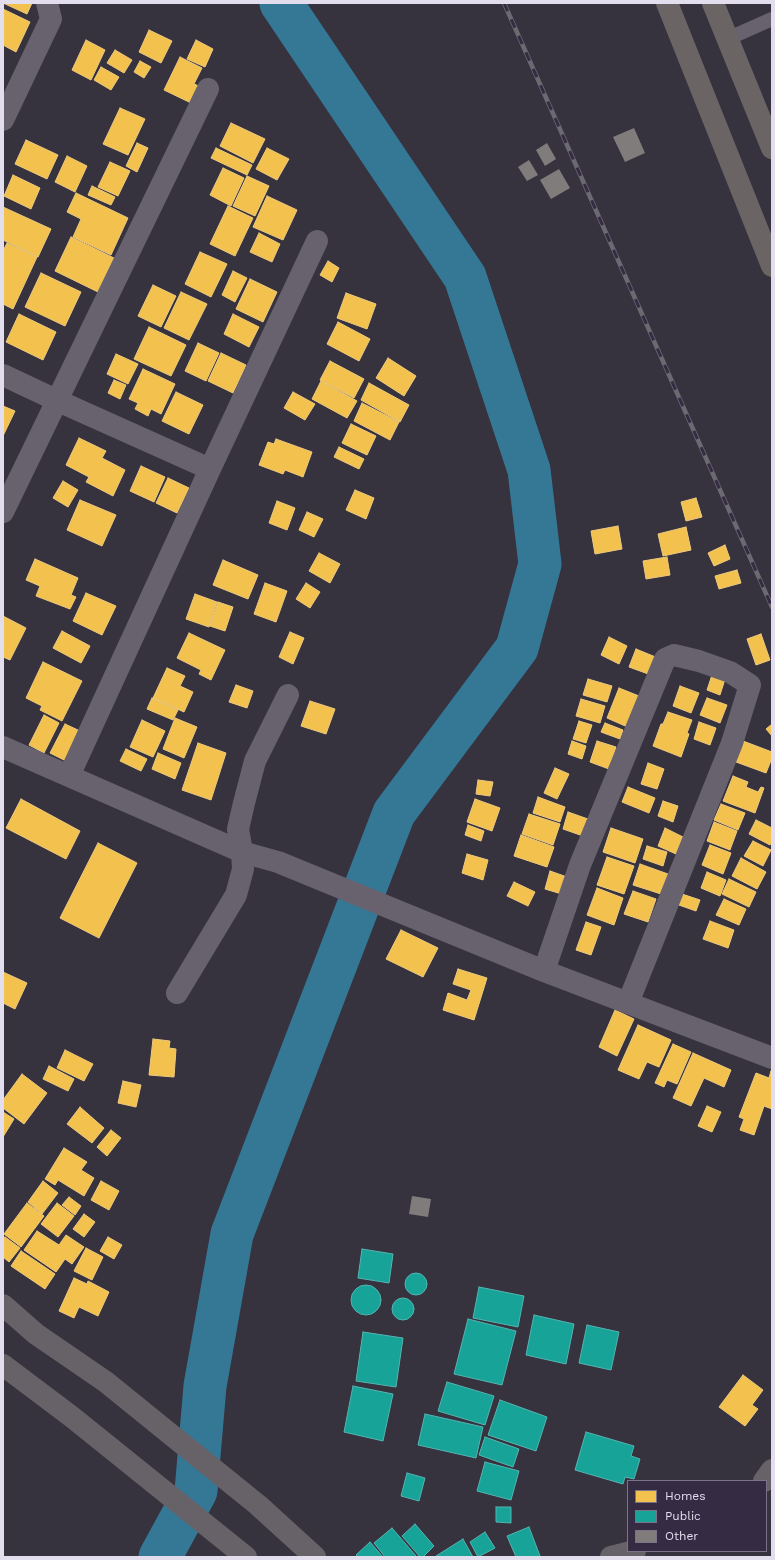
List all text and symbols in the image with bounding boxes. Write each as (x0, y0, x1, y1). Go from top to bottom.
legend (627, 1480, 767, 1552)
text: Homes (665, 1489, 706, 1503)
text: Public (665, 1509, 701, 1523)
text: Other (665, 1529, 698, 1543)

